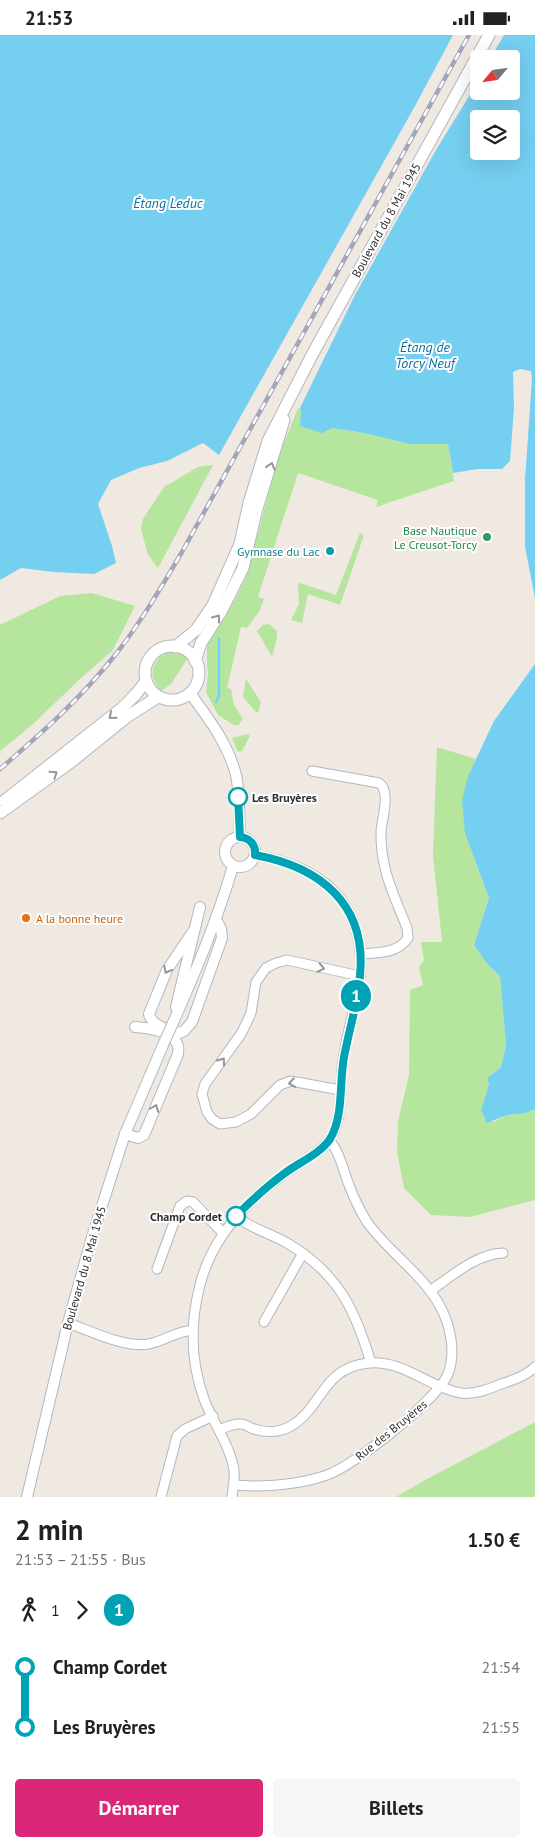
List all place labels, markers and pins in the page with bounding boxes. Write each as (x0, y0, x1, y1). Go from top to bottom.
place label: Base Nautique Le Creusot-Torcy (394, 523, 477, 552)
marker: Base Nautique Le Creusot-Torcy (481, 531, 493, 543)
place label: Gymnase du Lac (237, 544, 321, 559)
marker: Gymnase du Lac (324, 545, 336, 557)
marker: Les Bruyères (228, 787, 248, 807)
place label: Les Bruyères (252, 790, 317, 805)
place label: A la bonne heure (36, 911, 123, 926)
marker: A la bonne heure (20, 912, 32, 924)
marker: Champ Cordet (226, 1206, 246, 1226)
place label: Champ Cordet (150, 1209, 223, 1224)

